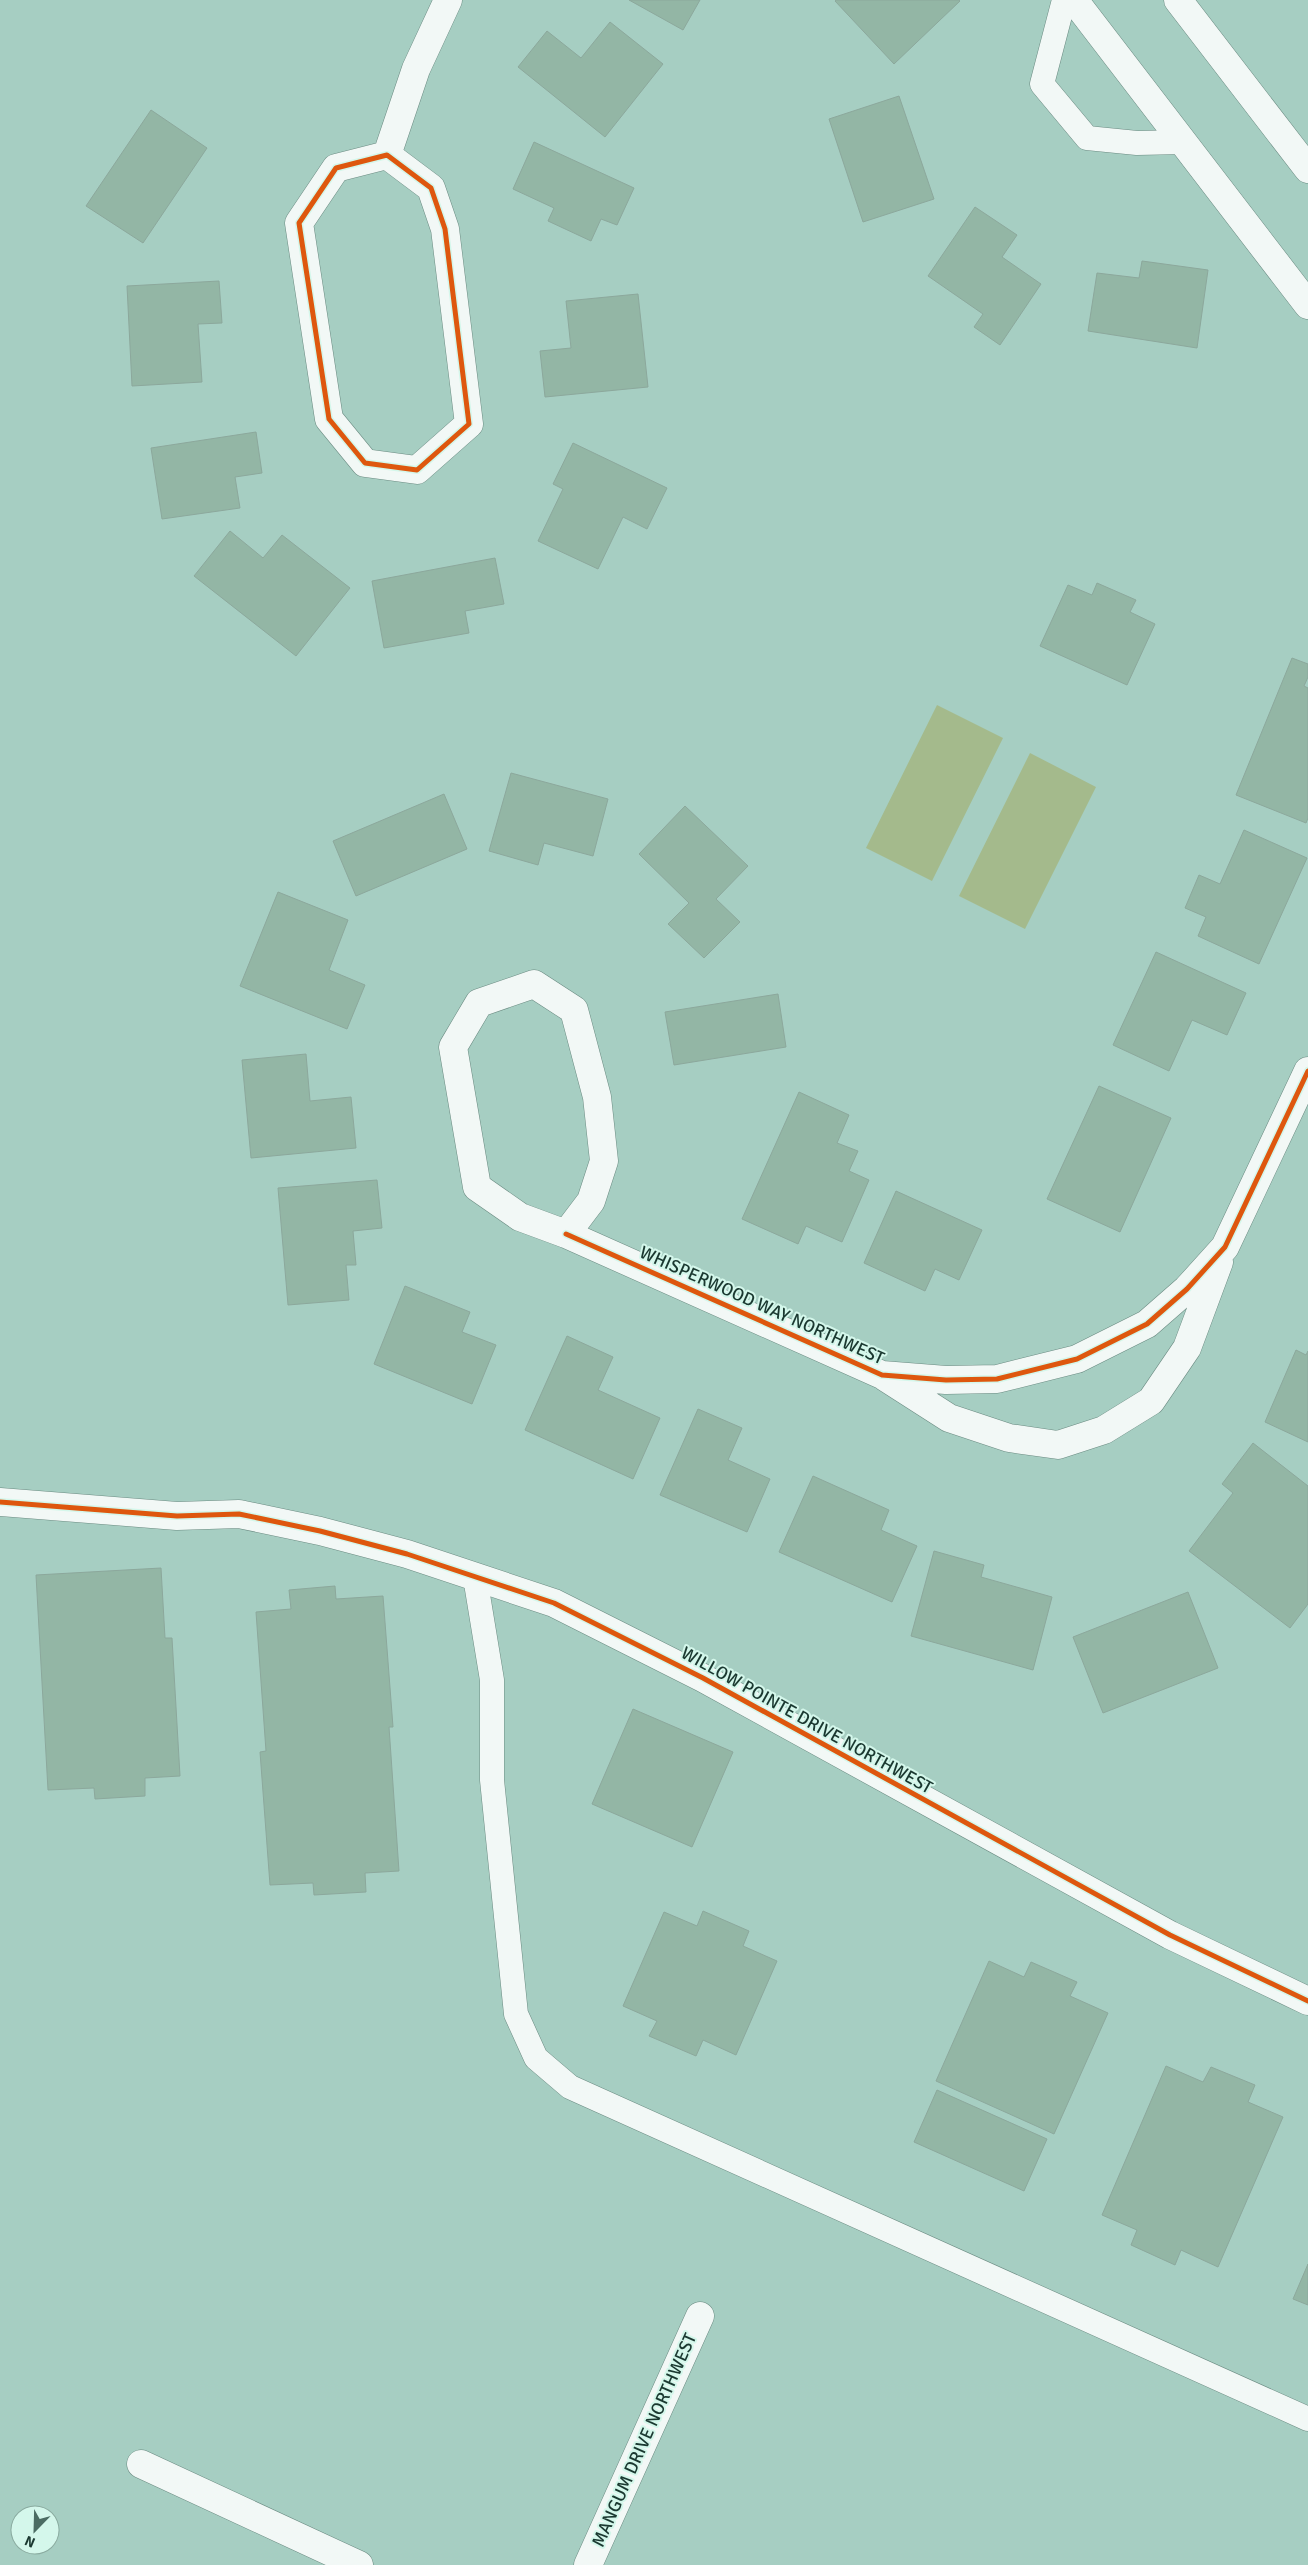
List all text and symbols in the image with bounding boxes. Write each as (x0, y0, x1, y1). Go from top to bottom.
street label: WHISPERWOOD WAY NORTHWEST (636, 1241, 888, 1369)
street label: WILLOW POINTE DRIVE NORTHWEST (677, 1642, 937, 1799)
street label: MANGUM DRIVE NORTHWEST (587, 2330, 701, 2550)
north arrow (10, 2505, 60, 2555)
text: N (22, 2532, 38, 2551)

